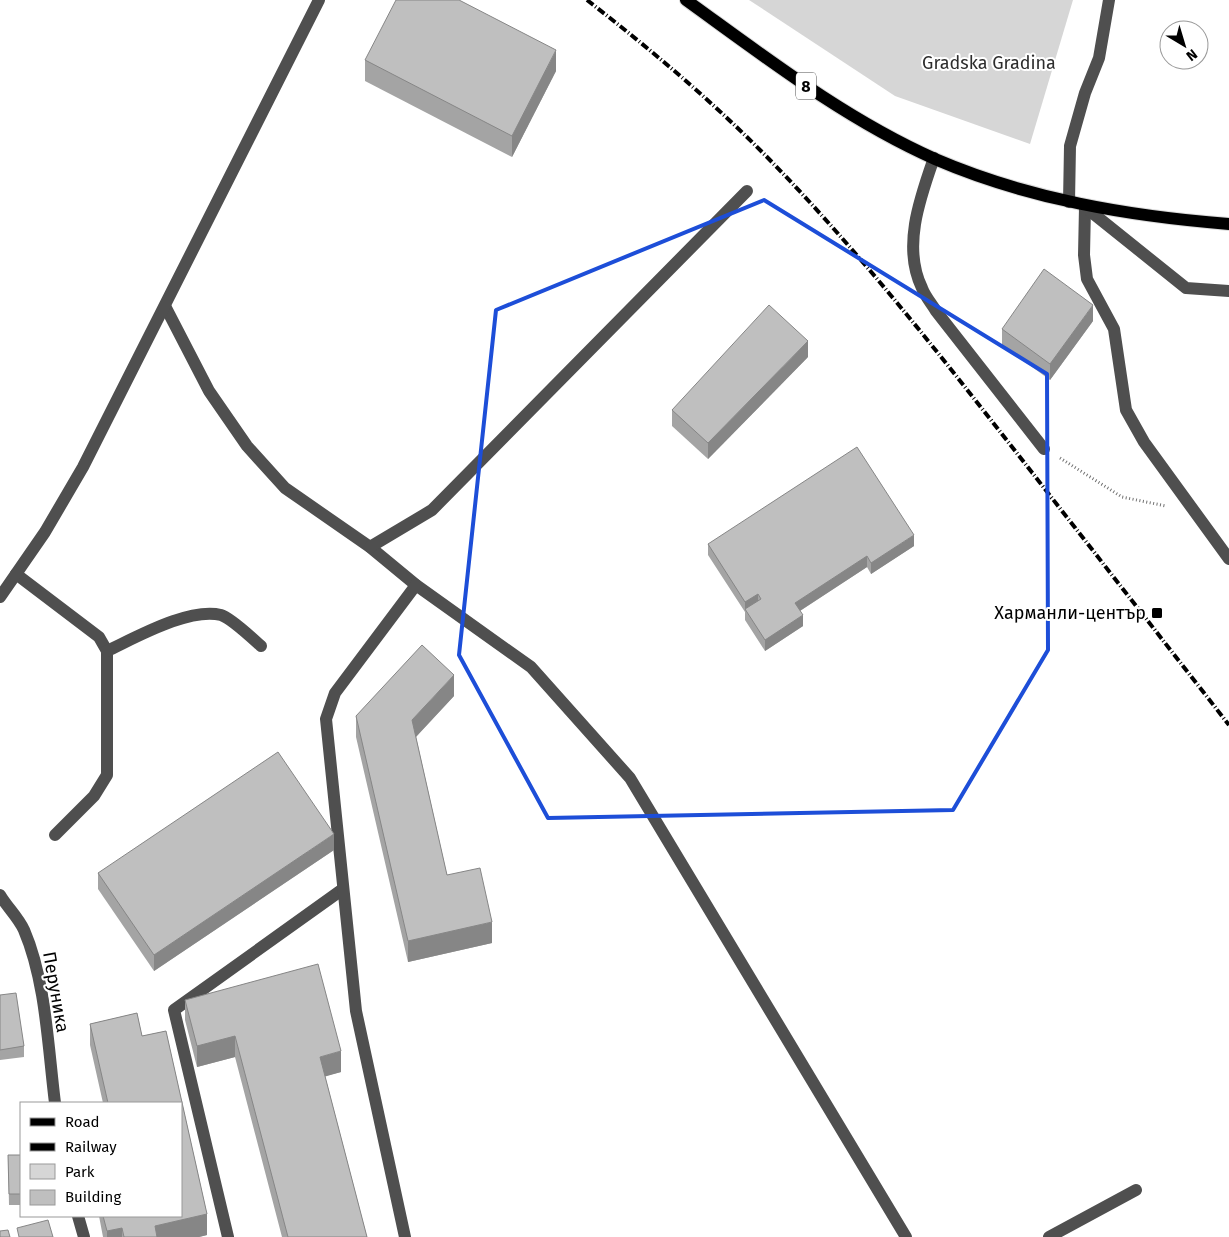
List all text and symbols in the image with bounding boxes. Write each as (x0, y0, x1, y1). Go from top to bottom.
north arrow (1159, 20, 1209, 70)
text: N (1183, 45, 1201, 64)
park label: Gradska Gradina (922, 52, 1056, 74)
road number: 8 (796, 72, 816, 100)
place label: Харманли-център (994, 602, 1146, 624)
marker: Харманли-център (1150, 606, 1164, 620)
street label: Перуника (38, 950, 74, 1034)
legend (20, 1102, 182, 1217)
text: Road (65, 1113, 100, 1131)
text: Railway (65, 1138, 117, 1156)
text: Park (65, 1163, 95, 1181)
text: Building (65, 1188, 121, 1206)

